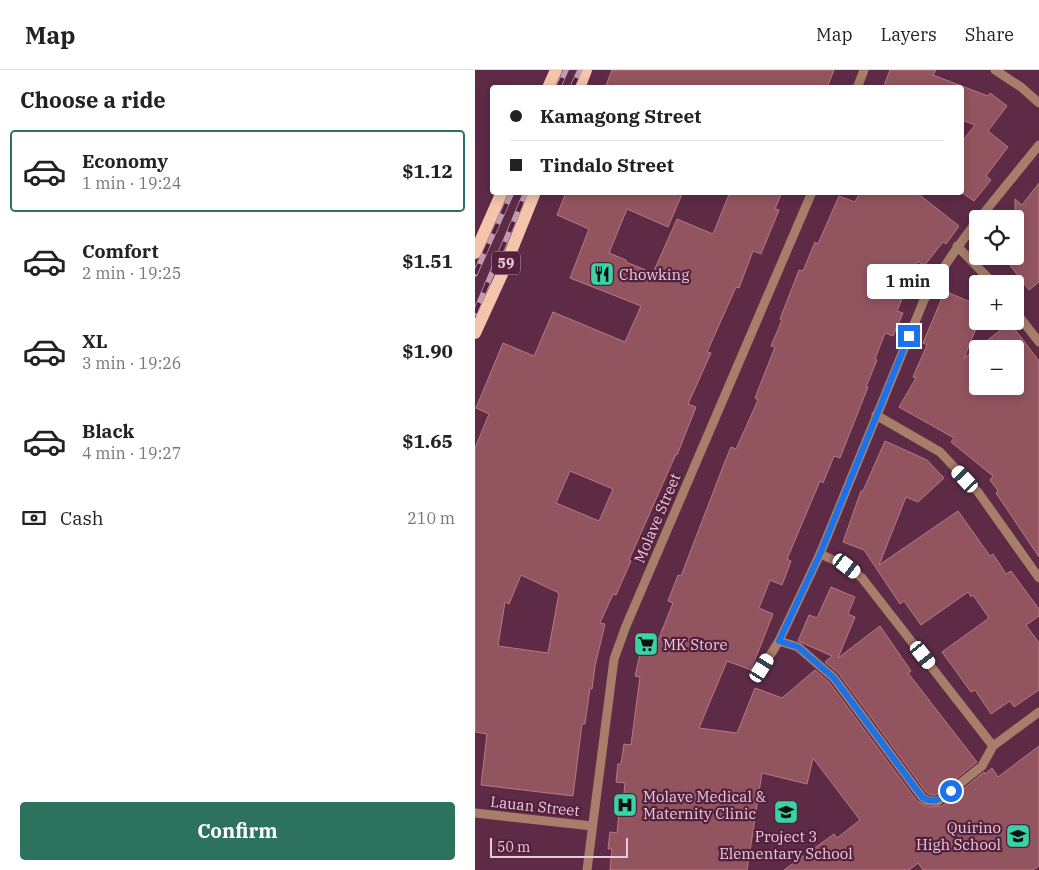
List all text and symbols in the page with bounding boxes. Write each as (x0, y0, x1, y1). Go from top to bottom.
text: Map (25, 19, 75, 51)
text: Map (816, 23, 853, 46)
text: Layers (881, 23, 937, 46)
text: Share (965, 23, 1014, 46)
text: Choose a ride (20, 85, 166, 114)
text: Kamagong Street (540, 104, 701, 128)
icon: car (22, 149, 67, 194)
text: Economy (82, 149, 168, 173)
text: Tindalo Street (540, 153, 674, 177)
text: $1.12 (402, 159, 453, 183)
text: 1 min · 19:24 (82, 173, 181, 193)
map controls (969, 210, 1024, 395)
button: locate (969, 210, 1024, 265)
icon: car (22, 239, 67, 284)
text: Comfort (82, 239, 159, 263)
text: $1.51 (402, 249, 453, 273)
road number: 59 (492, 252, 520, 274)
restaurant icon: Chowking (589, 261, 615, 287)
text: 2 min · 19:25 (82, 263, 181, 283)
callout: 1 min (868, 264, 950, 298)
place label: Chowking (619, 265, 689, 284)
text: 1 min (886, 271, 930, 291)
button: + (969, 275, 1024, 330)
route end (898, 325, 920, 347)
icon: car (22, 329, 67, 374)
text: XL (82, 329, 108, 353)
text: $1.90 (402, 339, 453, 363)
button: − (969, 340, 1024, 395)
text: 3 min · 19:26 (82, 353, 181, 373)
icon: car (22, 419, 67, 464)
text: Black (82, 419, 134, 443)
text: $1.65 (402, 429, 453, 453)
text: 4 min · 19:27 (82, 443, 181, 463)
car (949, 463, 980, 495)
street label: Molave Street (630, 470, 684, 566)
icon: cash (20, 504, 48, 532)
text: Cash (60, 506, 104, 530)
text: 210 m (407, 508, 455, 528)
car (830, 551, 863, 581)
supermarket icon: MK Store (633, 631, 659, 657)
place label: MK Store (663, 635, 727, 654)
car (907, 639, 938, 671)
car (747, 651, 776, 685)
route start (940, 780, 962, 802)
place label: Molave Medical & Maternity Clinic (643, 787, 766, 823)
street label: Lauan Street (489, 792, 581, 820)
hospital icon: Molave Medical & Maternity Clinic (612, 792, 638, 818)
school or university icon: Project 3 Elementary School (773, 799, 799, 825)
button: Confirm (20, 802, 455, 860)
place label: Quirino High School (916, 818, 1001, 854)
school or university icon: Quirino High School (1005, 823, 1031, 849)
place label: Project 3 Elementary School (719, 827, 853, 863)
scale bar (490, 835, 627, 858)
text: 50 m (497, 838, 530, 856)

